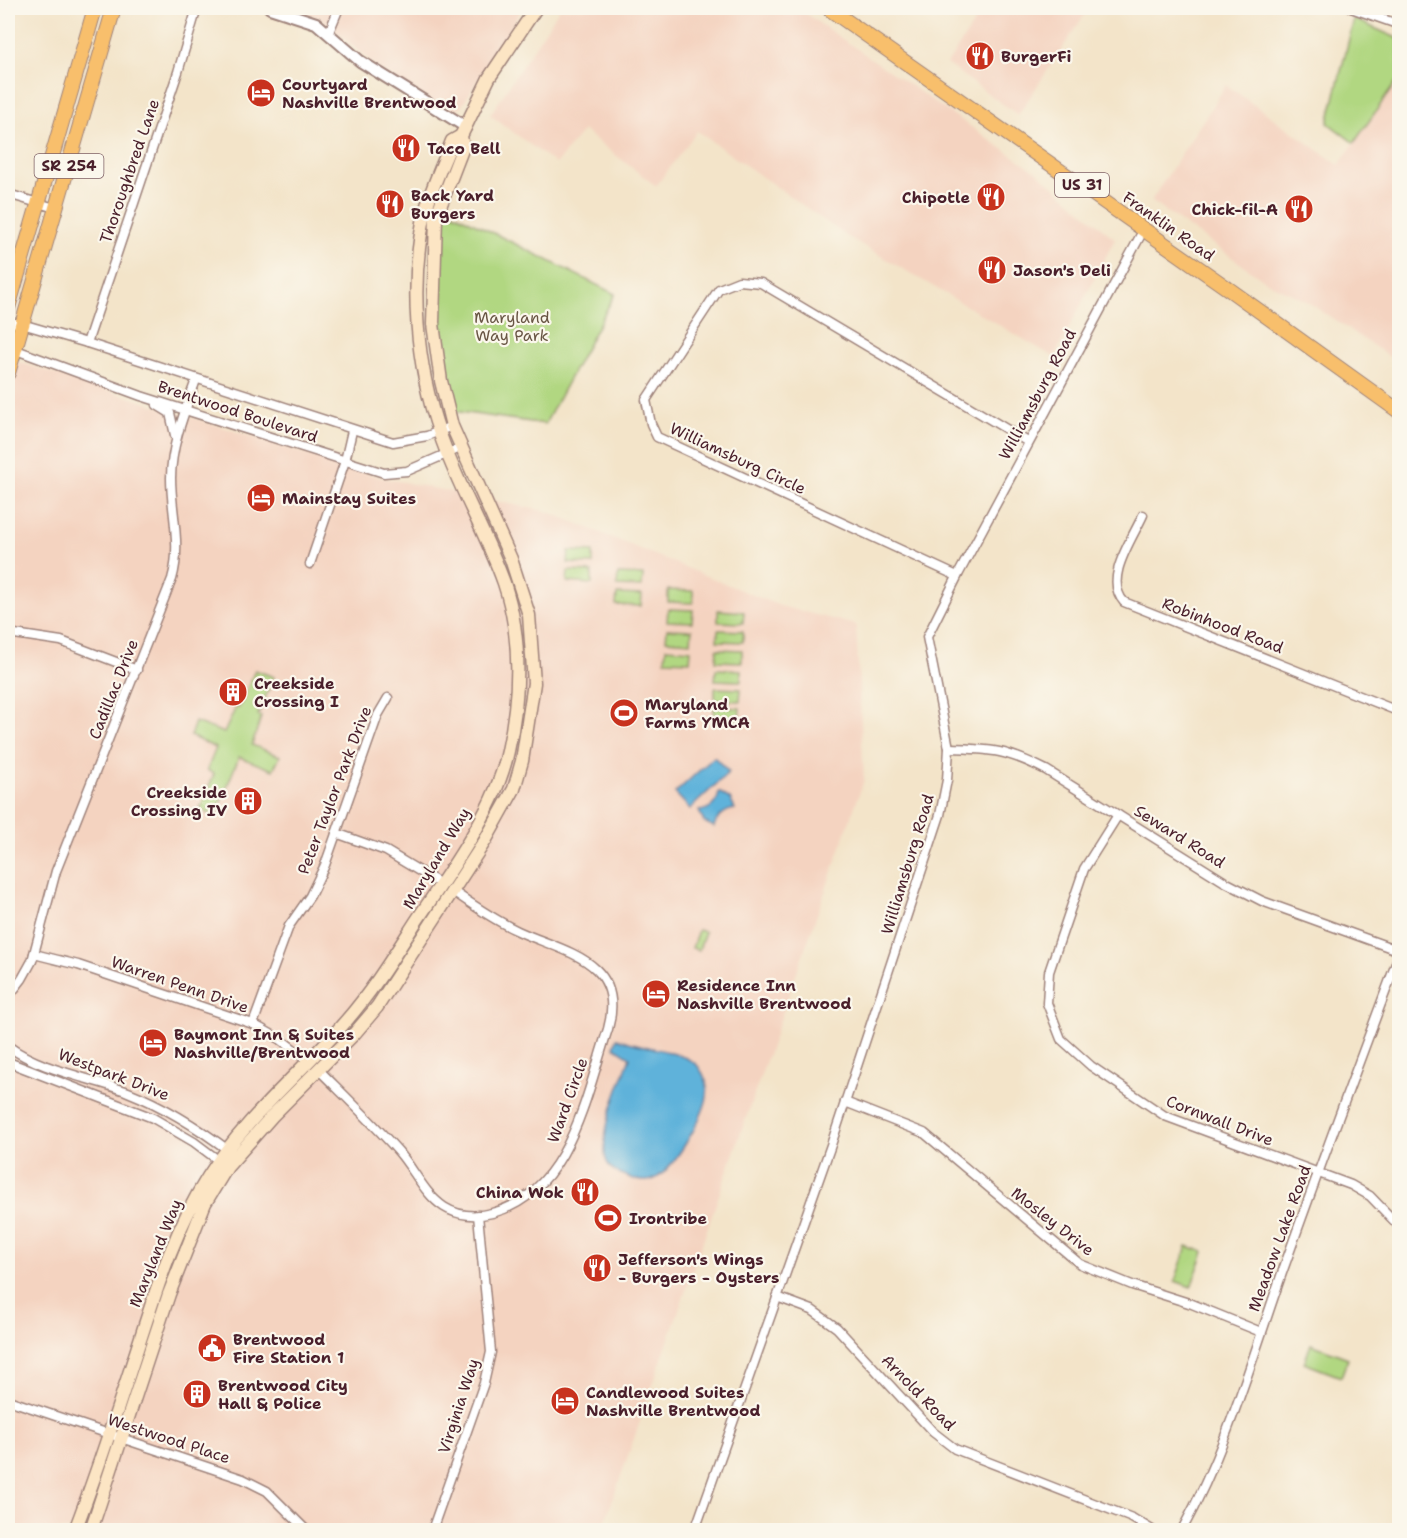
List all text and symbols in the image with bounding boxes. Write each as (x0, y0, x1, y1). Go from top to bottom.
restaurant icon: BurgerFi (964, 40, 996, 72)
place label: BurgerFi (1001, 46, 1072, 67)
place label: Courtyard Nashville Brentwood (282, 74, 457, 113)
hotel icon: Courtyard Nashville Brentwood (245, 77, 277, 109)
street label: Thoroughbred Lane (95, 96, 164, 246)
restaurant icon: Taco Bell (390, 132, 422, 164)
place label: Taco Bell (427, 138, 501, 159)
road number: SR 254 (34, 154, 104, 178)
road number: US 31 (1055, 173, 1109, 197)
restaurant icon: Chipotle (975, 181, 1007, 213)
place label: Back Yard Burgers (411, 185, 494, 224)
place label: Chipotle (902, 187, 970, 208)
street label: Franklin Road (1119, 187, 1219, 266)
restaurant icon: Back Yard Burgers (374, 188, 406, 220)
restaurant icon: Chick-fil-A (1283, 193, 1315, 225)
place label: Chick-fil-A (1191, 199, 1278, 220)
restaurant icon: Jason's Deli (976, 254, 1008, 286)
place label: Jason's Deli (1013, 260, 1111, 281)
park label: Maryland Way Park (474, 307, 550, 346)
street label: Williamsburg Road (994, 325, 1081, 463)
street label: Brentwood Boulevard (155, 376, 321, 447)
street label: Williamsburg Circle (666, 418, 809, 499)
hotel icon: Mainstay Suites (245, 482, 277, 514)
place label: Mainstay Suites (282, 488, 416, 509)
street label: Robinhood Road (1159, 593, 1287, 658)
street label: Cadillac Drive (84, 636, 143, 742)
place label: Creekside Crossing I (254, 673, 339, 712)
building icon: Creekside Crossing I (217, 676, 249, 708)
place label: Maryland Farms YMCA (645, 694, 750, 733)
sports icon: Maryland Farms YMCA (608, 697, 640, 729)
street label: Peter Taylor Park Drive (293, 703, 376, 877)
place label: Creekside Crossing IV (131, 782, 228, 821)
building icon: Creekside Crossing IV (232, 785, 264, 817)
street label: Williamsburg Road (876, 791, 939, 937)
street label: Seward Road (1130, 800, 1229, 873)
street label: Maryland Way (398, 804, 475, 913)
street label: Warren Penn Drive (108, 951, 251, 1018)
place label: Residence Inn Nashville Brentwood (677, 975, 852, 1014)
hotel icon: Residence Inn Nashville Brentwood (640, 978, 672, 1010)
place label: Baymont Inn & Suites Nashville/Brentwood (174, 1024, 354, 1063)
hotel icon: Baymont Inn & Suites Nashville/Brentwood (137, 1027, 169, 1059)
street label: Westpark Drive (55, 1044, 172, 1105)
street label: Ward Circle (542, 1055, 593, 1146)
street label: Cornwall Drive (1163, 1090, 1277, 1151)
street label: Meadow Lake Road (1243, 1162, 1316, 1314)
restaurant icon: China Wok (569, 1176, 601, 1208)
place label: China Wok (476, 1182, 564, 1203)
street label: Mosley Drive (1007, 1182, 1099, 1260)
street label: Maryland Way (124, 1196, 187, 1310)
sports icon: Irontribe (592, 1202, 624, 1234)
place label: Irontribe (629, 1208, 708, 1229)
place label: Jefferson's Wings - Burgers - Oysters (618, 1249, 779, 1288)
restaurant icon: Jefferson's Wings - Burgers - Oysters (581, 1252, 613, 1284)
place label: Brentwood Fire Station 1 (233, 1329, 344, 1368)
public building icon: Brentwood Fire Station 1 (196, 1332, 228, 1364)
street label: Arnold Road (877, 1350, 960, 1435)
street label: Virginia Way (433, 1356, 484, 1456)
place label: Brentwood City Hall & Police (218, 1375, 348, 1414)
building icon: Brentwood City Hall & Police (181, 1378, 213, 1410)
place label: Candlewood Suites Nashville Brentwood (586, 1382, 761, 1421)
hotel icon: Candlewood Suites Nashville Brentwood (549, 1385, 581, 1417)
street label: Westwood Place (105, 1409, 233, 1468)

